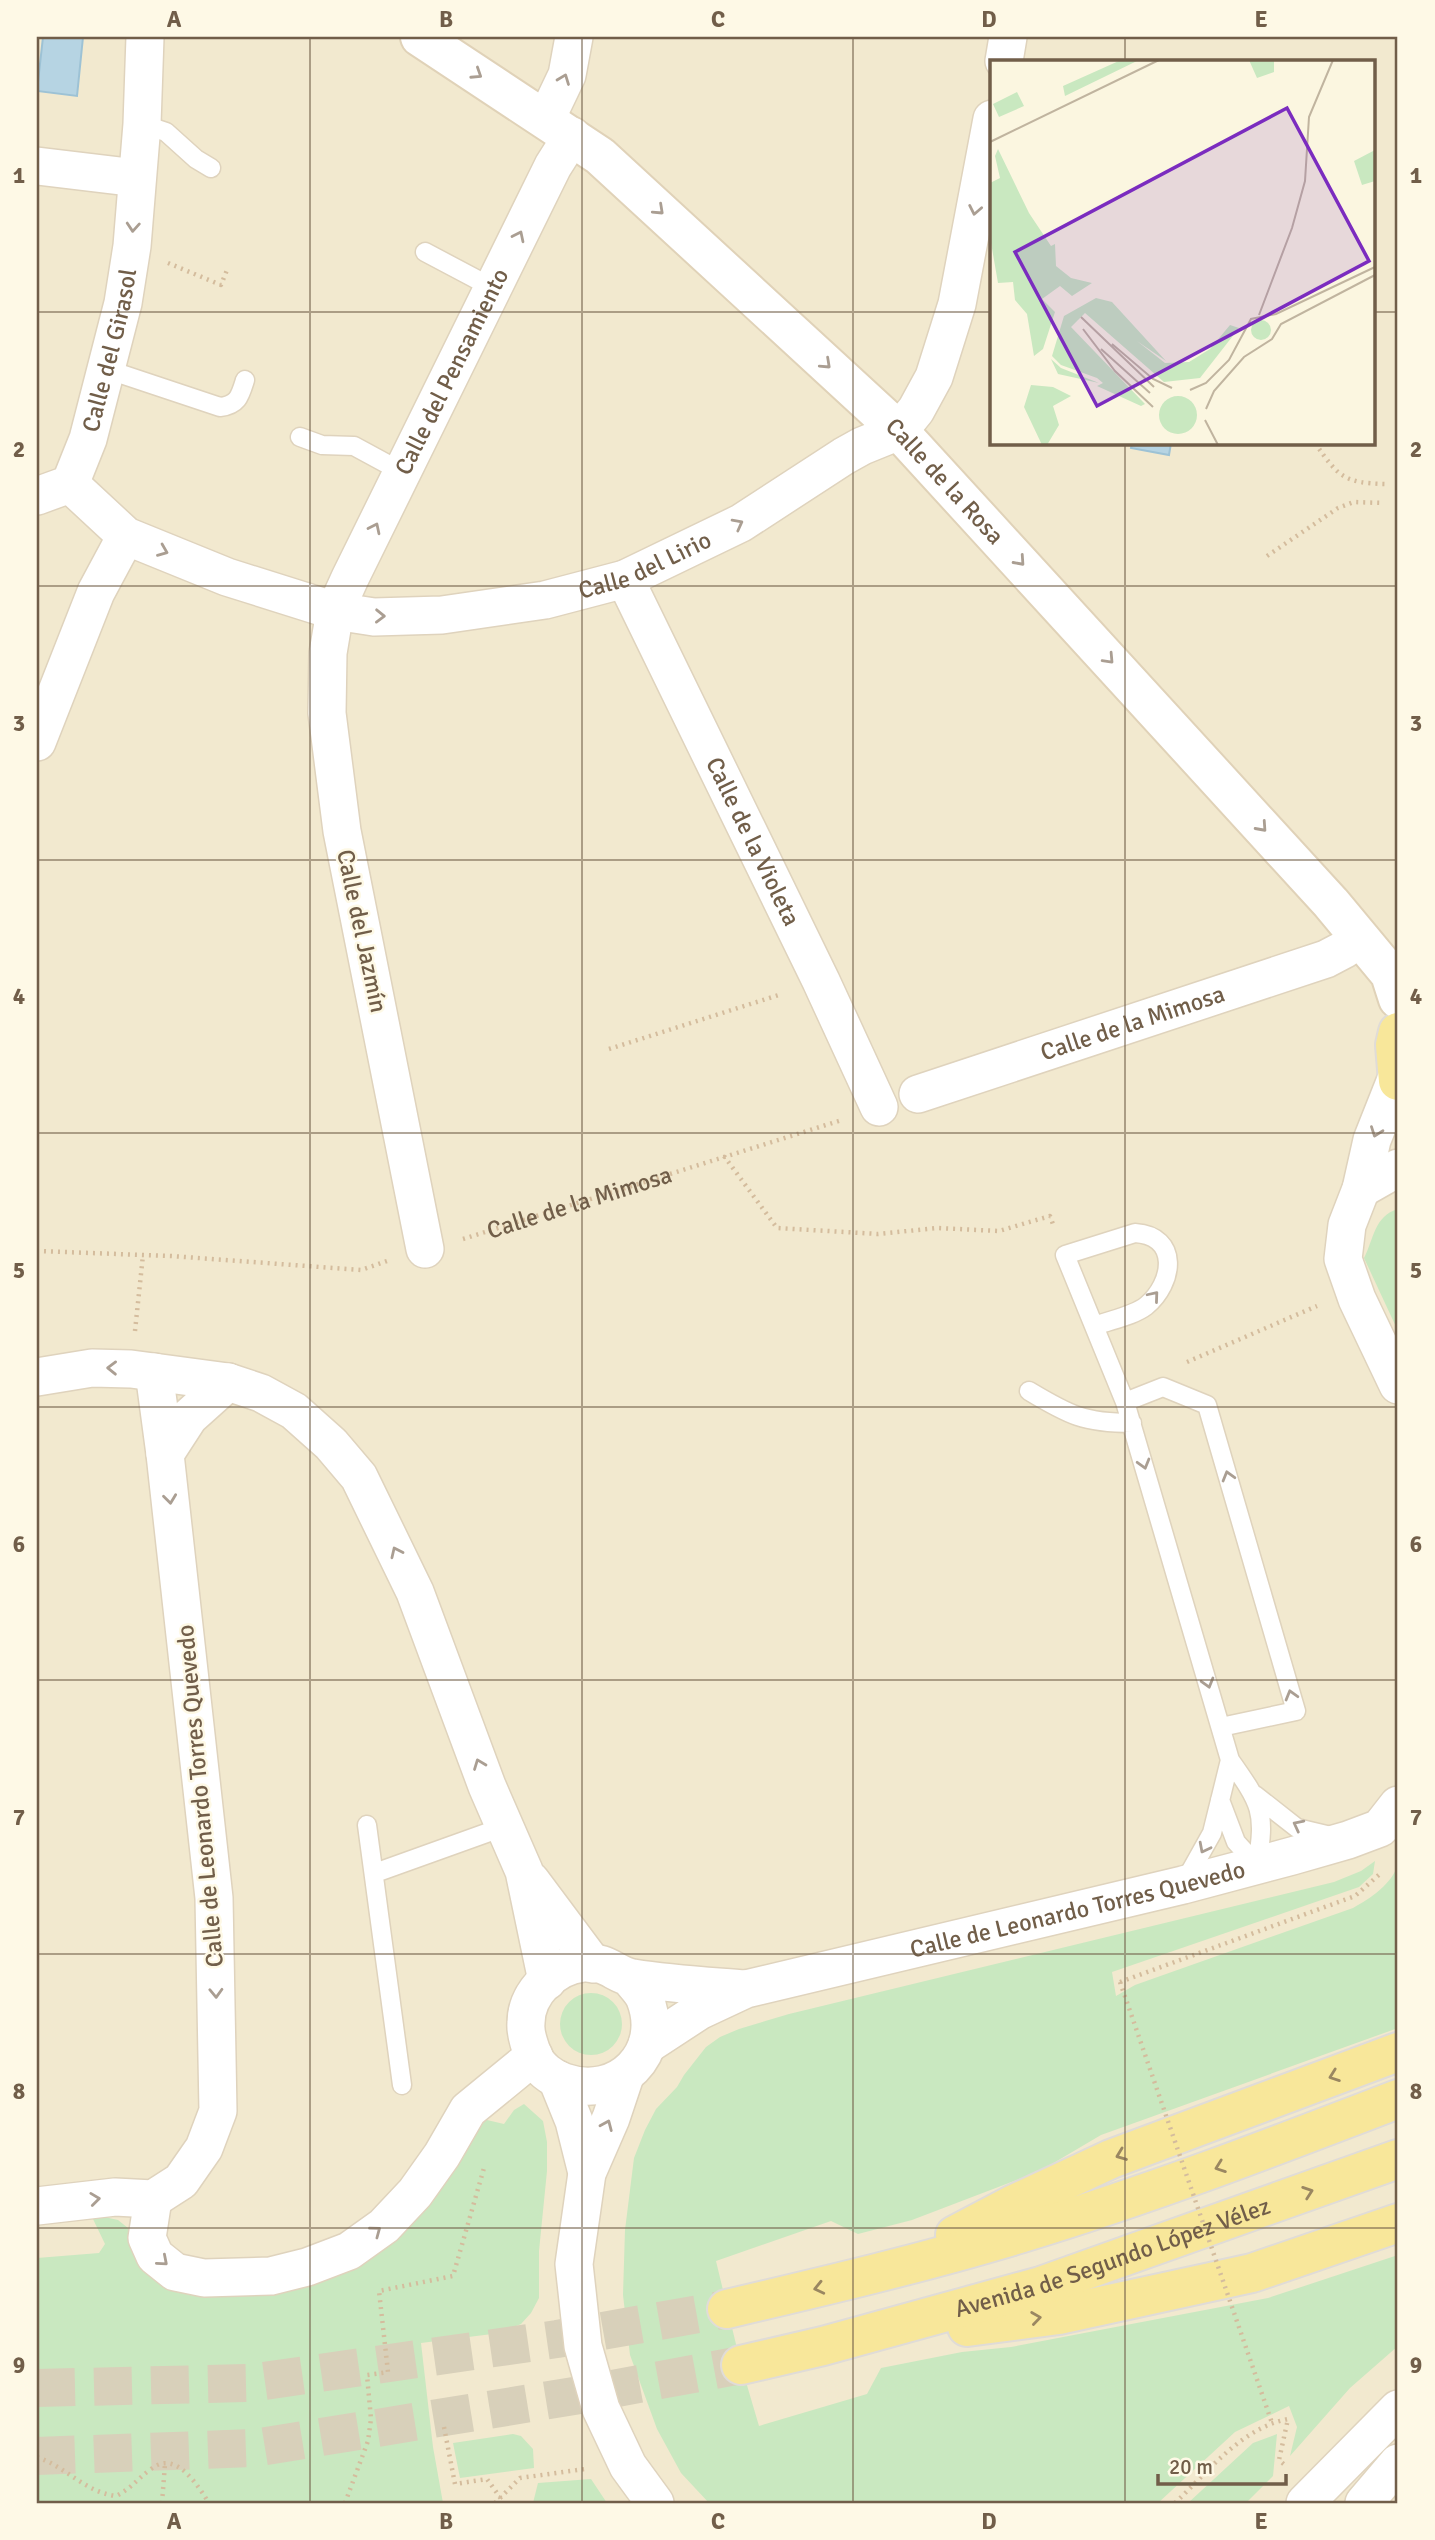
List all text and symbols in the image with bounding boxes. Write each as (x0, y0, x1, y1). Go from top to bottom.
text: A (167, 5, 182, 34)
text: B (439, 5, 453, 34)
text: C (711, 5, 725, 34)
text: D (981, 5, 997, 34)
text: E (1254, 5, 1268, 34)
inset map (990, 60, 1376, 444)
one-way arrow (469, 65, 482, 78)
one-way arrow (556, 74, 570, 86)
text: 1 (13, 161, 25, 190)
text: 1 (1410, 161, 1422, 190)
one-way arrow (651, 202, 664, 214)
one-way arrow (968, 204, 983, 216)
one-way arrow (126, 222, 141, 233)
one-way arrow (510, 231, 524, 243)
street label: Calle del Pensamiento (388, 263, 515, 480)
street label: Calle del Girasol (75, 266, 143, 435)
one-way arrow (818, 356, 831, 368)
street label: Calle de la Rosa (880, 411, 1010, 551)
text: 2 (13, 435, 25, 464)
text: 2 (1410, 435, 1422, 464)
one-way arrow (731, 519, 743, 532)
one-way arrow (366, 523, 380, 535)
street label: Calle del Lirio (575, 525, 716, 606)
one-way arrow (157, 543, 169, 557)
one-way arrow (1011, 553, 1024, 566)
one-way arrow (375, 608, 386, 624)
one-way arrow (1101, 651, 1113, 664)
text: 3 (13, 709, 25, 738)
text: 3 (1410, 709, 1422, 738)
street label: Calle de la Violeta (699, 752, 807, 931)
one-way arrow (1254, 819, 1267, 832)
street label: Calle del Jazmín (330, 847, 394, 1015)
street label: Calle de la Mimosa (1037, 979, 1229, 1067)
text: 4 (13, 982, 25, 1011)
text: 4 (1410, 982, 1422, 1011)
one-way arrow (1370, 1125, 1384, 1137)
street label: Calle de la Mimosa (483, 1159, 676, 1246)
text: 5 (13, 1256, 25, 1285)
text: 5 (1410, 1256, 1422, 1285)
one-way arrow (1146, 1291, 1158, 1304)
one-way arrow (106, 1361, 117, 1376)
one-way arrow (1136, 1458, 1151, 1470)
one-way arrow (1221, 1471, 1236, 1483)
one-way arrow (163, 1493, 178, 1505)
text: 6 (13, 1530, 25, 1559)
text: 6 (1410, 1530, 1422, 1559)
one-way arrow (390, 1547, 404, 1559)
street label: Calle de Leonardo Torres Quevedo (170, 1624, 230, 1968)
one-way arrow (1200, 1676, 1215, 1688)
one-way arrow (1284, 1689, 1299, 1701)
one-way arrow (473, 1758, 487, 1770)
text: 7 (13, 1803, 25, 1832)
text: 7 (1410, 1803, 1422, 1832)
one-way arrow (1293, 1819, 1305, 1833)
one-way arrow (1199, 1841, 1212, 1853)
street label: Calle de Leonardo Torres Quevedo (907, 1854, 1248, 1964)
one-way arrow (208, 1989, 224, 1999)
one-way arrow (1329, 2068, 1341, 2082)
text: 8 (13, 2077, 25, 2106)
text: 8 (1410, 2077, 1422, 2106)
one-way arrow (599, 2120, 613, 2132)
one-way arrow (1116, 2147, 1128, 2161)
one-way arrow (1215, 2159, 1227, 2173)
one-way arrow (1301, 2186, 1314, 2200)
street label: Avenida de Segundo López Vélez (952, 2191, 1274, 2324)
one-way arrow (89, 2192, 100, 2207)
one-way arrow (368, 2227, 380, 2240)
one-way arrow (155, 2253, 168, 2266)
one-way arrow (813, 2279, 825, 2294)
one-way arrow (1030, 2310, 1042, 2325)
text: 9 (13, 2351, 25, 2380)
text: 9 (1410, 2351, 1422, 2380)
scale bar (1158, 2442, 1286, 2486)
text: 20 m (1169, 2454, 1213, 2480)
text: A (167, 2507, 182, 2536)
text: B (439, 2507, 453, 2536)
text: C (711, 2507, 725, 2536)
text: D (981, 2507, 997, 2536)
text: E (1254, 2507, 1268, 2536)

